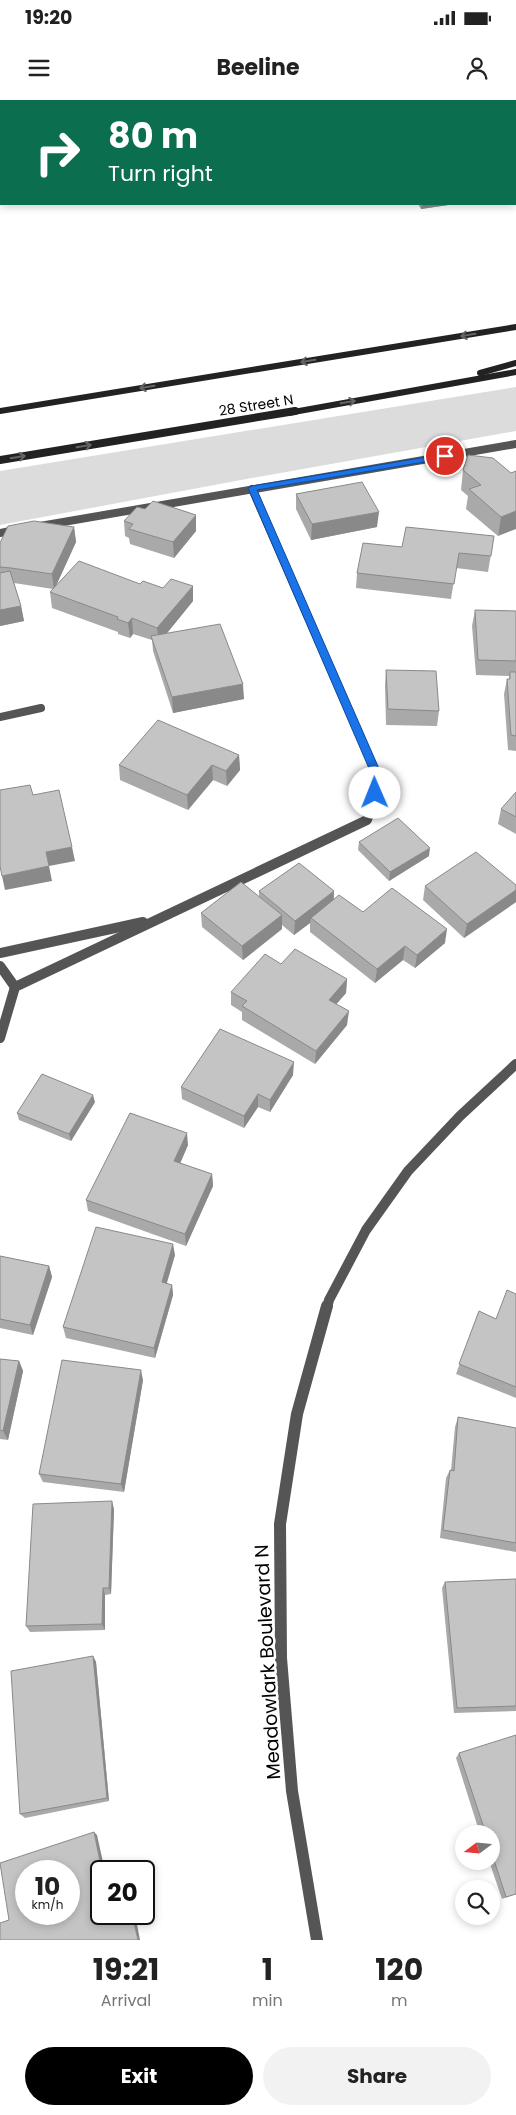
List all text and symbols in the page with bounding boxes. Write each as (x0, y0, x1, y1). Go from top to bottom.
text: 19:20 (25, 4, 72, 31)
text: Beeline (217, 52, 299, 83)
icon: menu (25, 54, 53, 82)
icon: person (463, 54, 491, 82)
text: 80 m (108, 111, 198, 160)
icon: right (25, 120, 90, 185)
text: Turn right (108, 158, 213, 189)
one-way arrow (460, 330, 476, 340)
one-way arrow (300, 356, 316, 366)
one-way arrow (140, 383, 156, 393)
street label: 28 Street N (217, 389, 295, 421)
one-way arrow (340, 397, 356, 407)
pin (424, 435, 466, 477)
one-way arrow (76, 441, 92, 451)
icon: arrive (431, 442, 459, 470)
one-way arrow (10, 452, 26, 462)
position arrow (348, 766, 400, 818)
street label: Meadowlark Boulevard N (248, 1544, 287, 1780)
north arrow (455, 1825, 500, 1870)
map controls (455, 1825, 500, 1925)
speed limit sign: 20 (90, 1860, 155, 1925)
text: 10 (35, 1869, 60, 1904)
button: search (455, 1880, 500, 1925)
text: km/h (32, 1896, 63, 1913)
text: 19:21 (93, 1948, 159, 1991)
text: 1 (262, 1948, 273, 1991)
text: 120 (375, 1948, 423, 1991)
text: Arrival (101, 1989, 151, 2012)
text: min (252, 1989, 283, 2012)
text: m (391, 1989, 408, 2012)
button: Exit (25, 2047, 253, 2105)
button: Share (263, 2047, 491, 2105)

